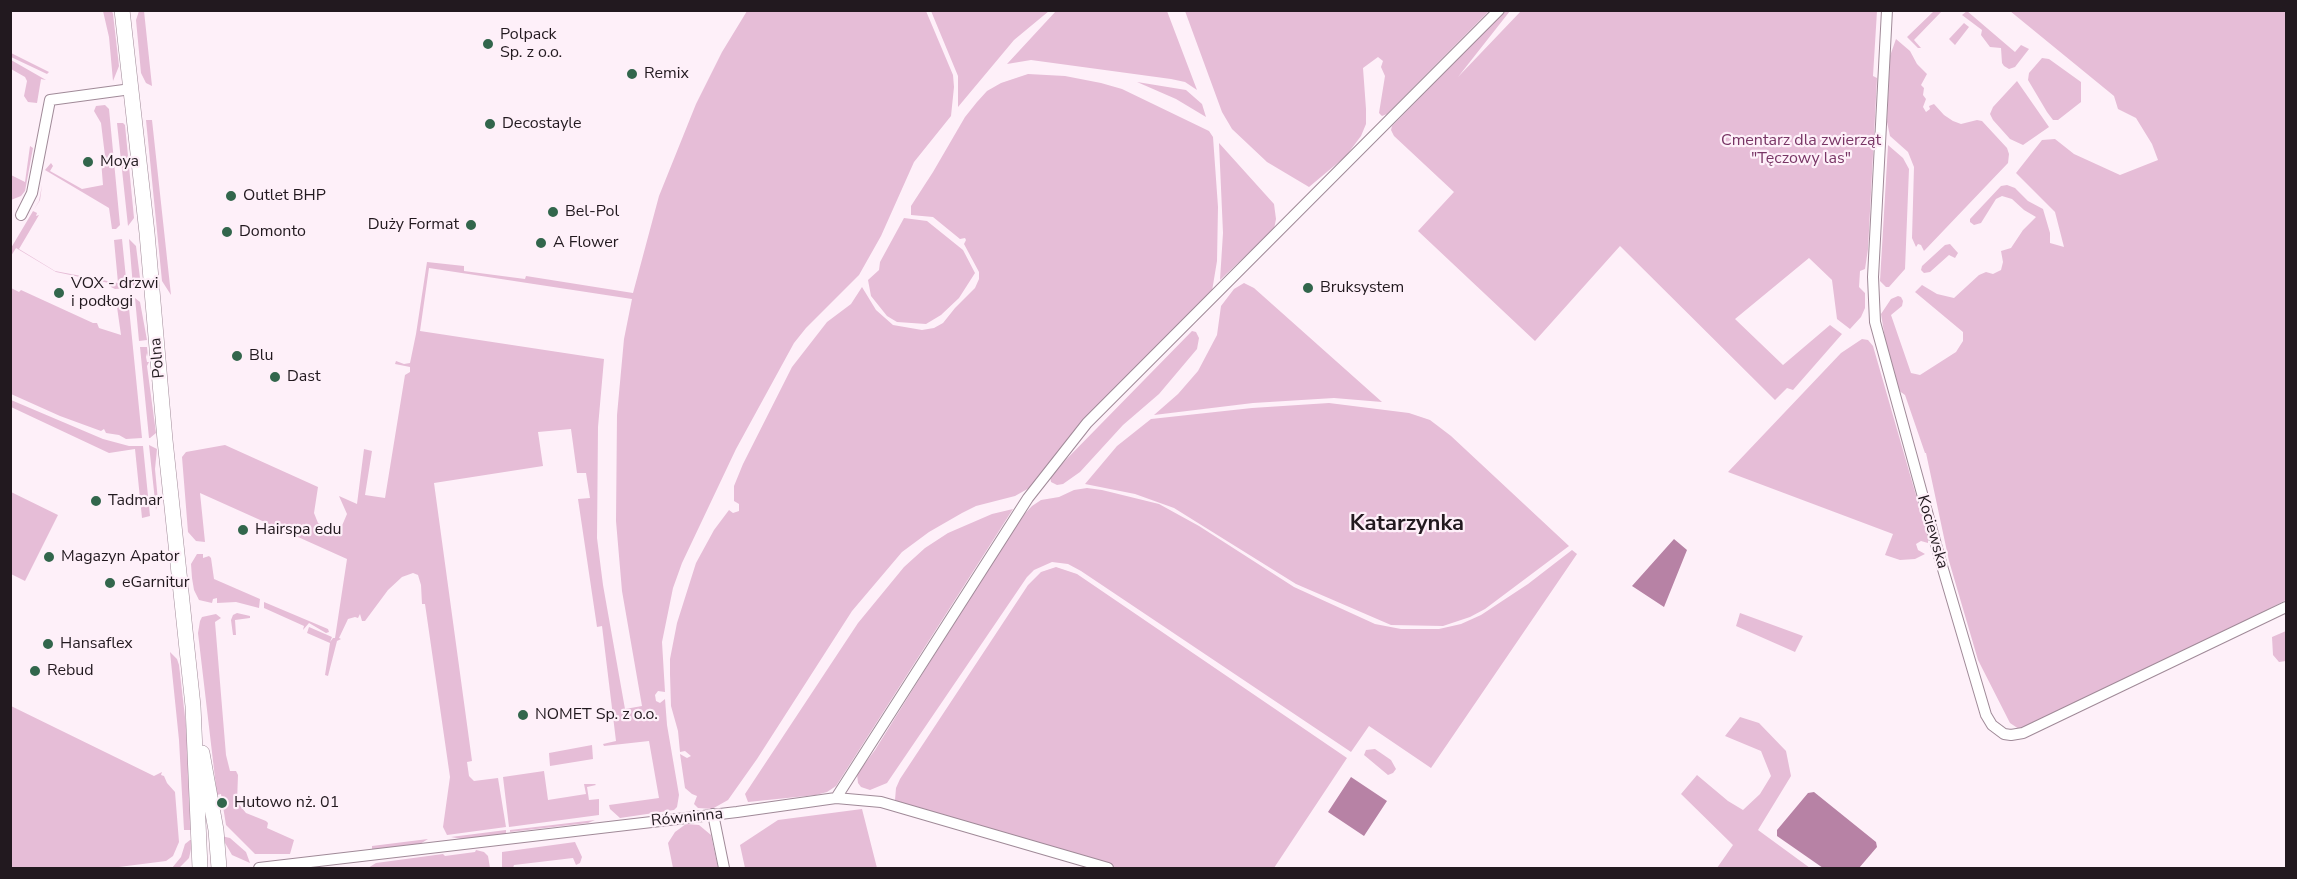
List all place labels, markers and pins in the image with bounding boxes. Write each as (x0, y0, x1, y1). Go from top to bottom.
place label: Polpack Sp. z o.o. (500, 25, 562, 63)
marker: Polpack Sp. z o.o. (481, 37, 495, 51)
place label: Remix (644, 64, 689, 84)
marker: Remix (625, 67, 639, 81)
place label: Decostayle (502, 114, 582, 134)
marker: Decostayle (483, 117, 497, 131)
place label: Moya (100, 152, 139, 172)
marker: Moya (81, 155, 95, 169)
place label: Outlet BHP (243, 186, 326, 206)
marker: Outlet BHP (224, 189, 238, 203)
place label: Bel-Pol (565, 202, 619, 222)
marker: Bel-Pol (546, 205, 560, 219)
place label: Duży Format (368, 215, 459, 235)
marker: Duży Format (464, 218, 478, 232)
place label: Domonto (239, 222, 306, 242)
marker: Domonto (220, 225, 234, 239)
place label: A Flower (553, 233, 619, 253)
marker: A Flower (534, 236, 548, 250)
place label: VOX - drzwi i podłogi (71, 274, 159, 312)
place label: Bruksystem (1320, 278, 1404, 298)
marker: Bruksystem (1301, 281, 1315, 295)
marker: VOX - drzwi i podłogi (52, 286, 66, 300)
place label: Blu (249, 346, 274, 366)
marker: Blu (230, 349, 244, 363)
place label: Dast (287, 367, 321, 387)
marker: Dast (268, 370, 282, 384)
place label: Tadmar (108, 491, 162, 511)
marker: Tadmar (89, 494, 103, 508)
place label: Hairspa edu (255, 520, 341, 540)
marker: Hairspa edu (236, 523, 250, 537)
place label: Magazyn Apator (61, 547, 179, 567)
marker: Magazyn Apator (42, 550, 56, 564)
place label: eGarnitur (122, 573, 189, 593)
marker: eGarnitur (103, 576, 117, 590)
place label: Hansaflex (60, 634, 133, 654)
marker: Hansaflex (41, 637, 55, 651)
place label: Rebud (47, 661, 94, 681)
marker: Rebud (28, 664, 42, 678)
place label: NOMET Sp. z o.o. (535, 705, 658, 725)
marker: NOMET Sp. z o.o. (516, 708, 530, 722)
place label: Hutowo nż. 01 (234, 793, 339, 813)
marker: Hutowo nż. 01 (215, 796, 229, 810)

